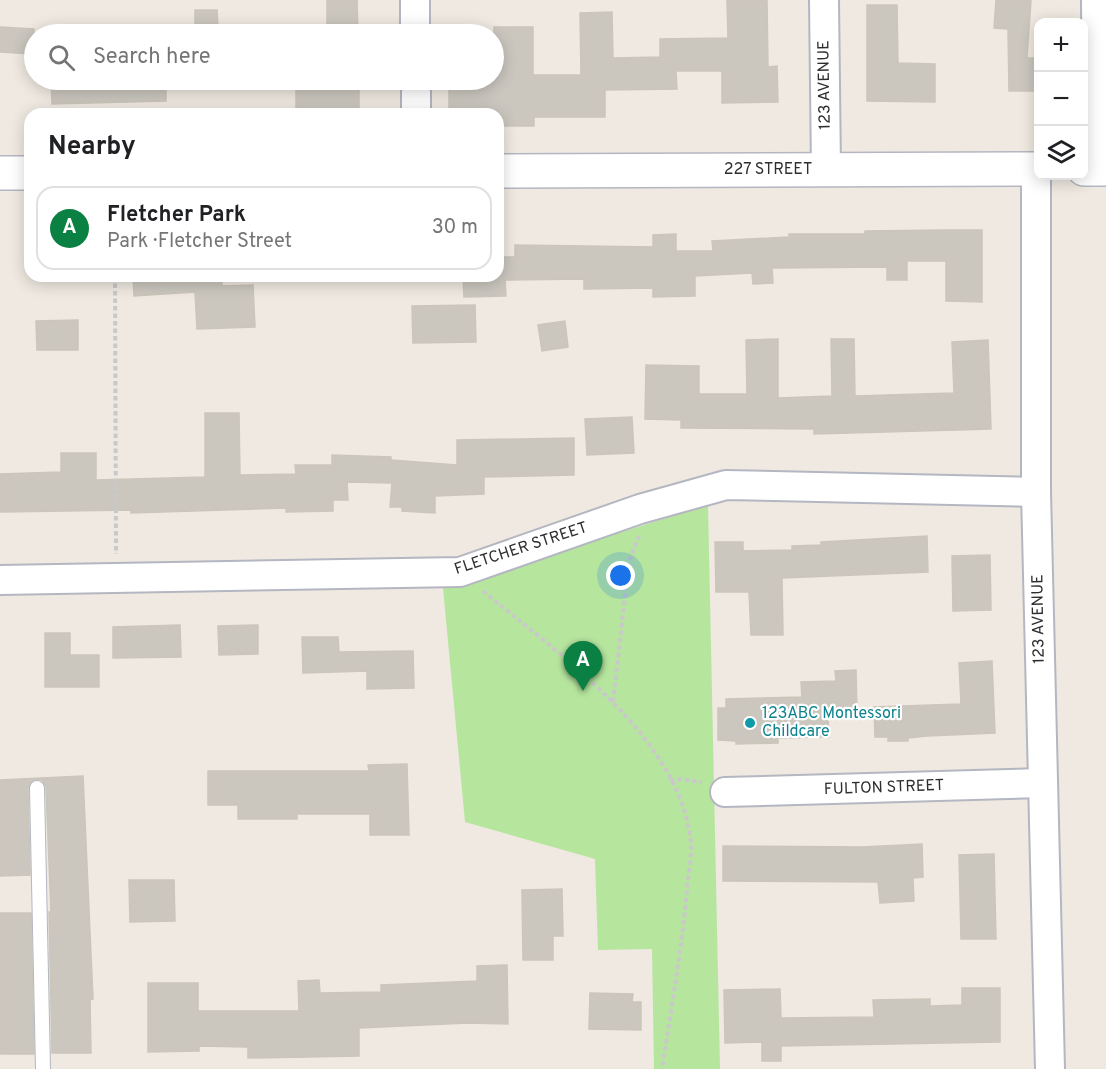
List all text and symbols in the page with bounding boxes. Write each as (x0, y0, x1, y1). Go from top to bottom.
map controls (1034, 18, 1088, 180)
button: + (1034, 18, 1088, 72)
search box (24, 24, 504, 90)
street label: 123 AVENUE (814, 40, 836, 130)
icon: search (45, 41, 78, 74)
text: Search here (93, 44, 211, 71)
button: − (1034, 72, 1088, 126)
button: layers (1034, 126, 1088, 180)
text: Nearby (48, 131, 136, 164)
street label: 227 STREET (724, 160, 812, 180)
text: Fletcher Park (107, 202, 246, 229)
text: A (62, 215, 77, 241)
text: 30 m (432, 215, 478, 241)
text: Park · Fletcher Street (107, 229, 292, 255)
street label: FLETCHER STREET (452, 518, 590, 580)
your location (606, 561, 635, 590)
street label: 123 AVENUE (1028, 574, 1050, 664)
pin: A (564, 642, 602, 691)
place label: 123ABC Montessori Childcare (762, 704, 901, 742)
marker: 123ABC Montessori Childcare (743, 716, 757, 730)
street label: FULTON STREET (823, 776, 945, 800)

